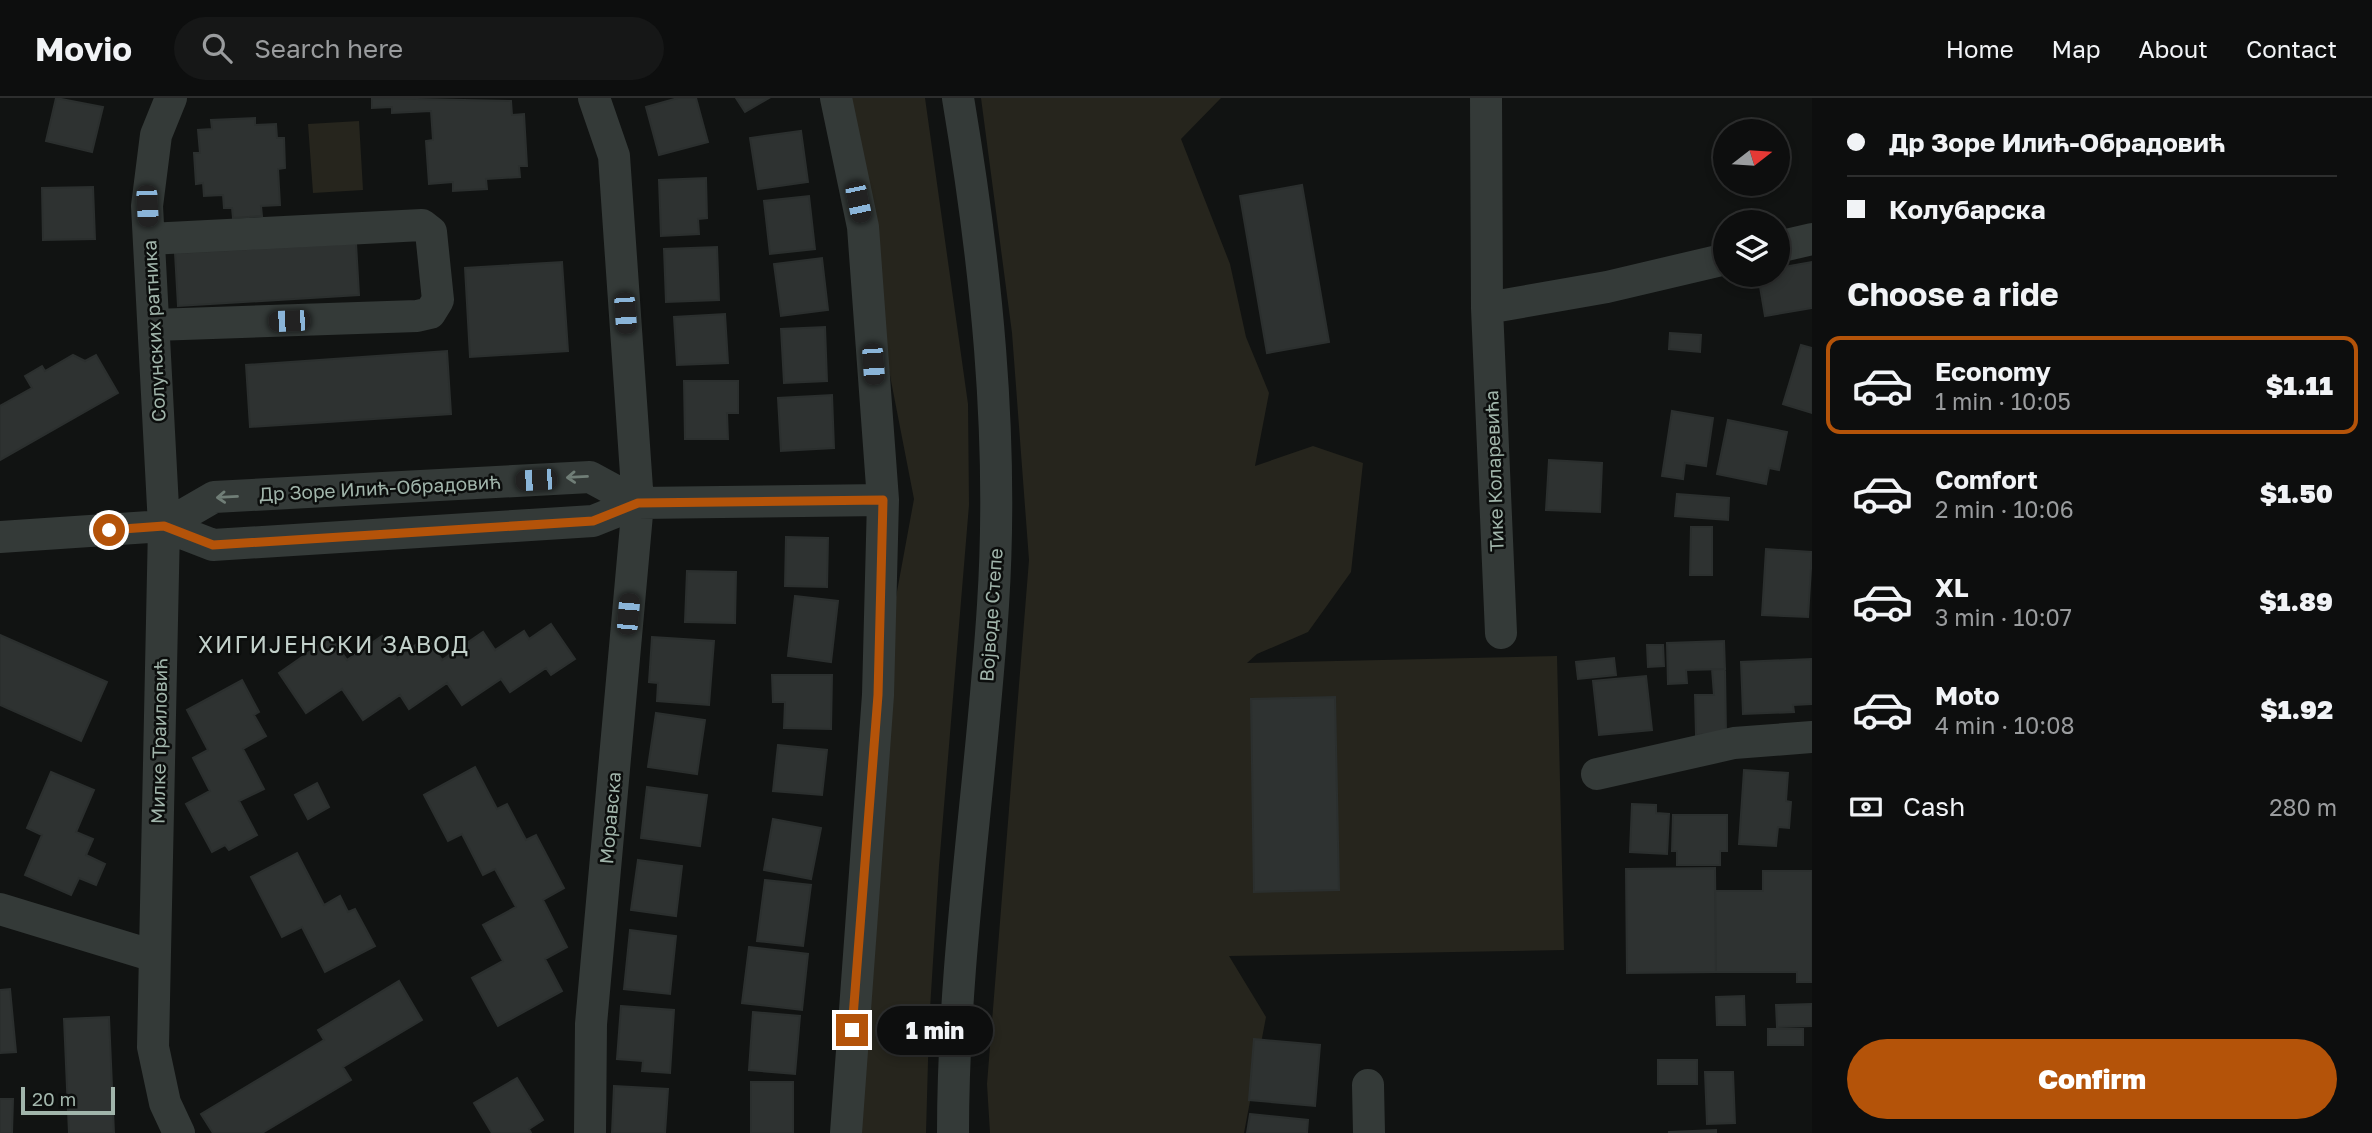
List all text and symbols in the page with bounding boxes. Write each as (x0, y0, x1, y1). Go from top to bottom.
search box (174, 17, 664, 80)
text: Movio (35, 29, 132, 68)
icon: search (198, 29, 236, 67)
text: Search here (254, 33, 403, 64)
text: Home (1946, 34, 2014, 63)
text: Map (2052, 34, 2101, 63)
text: About (2139, 34, 2208, 63)
text: Contact (2246, 34, 2337, 63)
north arrow (1713, 119, 1790, 196)
map controls (1713, 119, 1790, 287)
text: Др Зоре Илић-Обрадовић (1889, 127, 2225, 158)
car (844, 179, 873, 225)
car (136, 184, 159, 228)
text: Колубарска (1889, 194, 2046, 225)
button: layers (1713, 210, 1790, 287)
street label: Солунских ратника (137, 240, 170, 422)
text: Choose a ride (1847, 275, 2059, 313)
car (614, 291, 637, 335)
car (268, 310, 311, 332)
car (862, 342, 885, 386)
icon: car (1851, 354, 1914, 417)
text: Economy (1935, 356, 2051, 387)
text: $1.11 (2266, 370, 2333, 401)
text: 1 min · 10:05 (1935, 387, 2071, 415)
street label: Тике Коларевића (1479, 390, 1508, 552)
icon: car (1851, 462, 1914, 525)
text: Comfort (1935, 464, 2038, 495)
car (515, 468, 558, 492)
street label: Др Зоре Илић-Обрадовић (258, 470, 502, 505)
one-way arrow (565, 471, 588, 484)
text: $1.50 (2260, 478, 2333, 509)
one-way arrow (216, 490, 239, 503)
text: 2 min · 10:06 (1935, 495, 2074, 523)
route start (93, 514, 125, 546)
street label: Војводе Степе (974, 547, 1007, 683)
icon: car (1851, 570, 1914, 633)
text: XL (1935, 572, 1969, 603)
text: $1.89 (2259, 586, 2333, 617)
car (616, 592, 641, 636)
text: 3 min · 10:07 (1935, 603, 2072, 631)
district label: ХИГИЈЕНСКИ ЗАВОД (198, 630, 470, 658)
street label: Милке Траиловић (146, 658, 171, 824)
icon: car (1851, 678, 1914, 741)
text: Moto (1935, 680, 2000, 711)
text: $1.92 (2260, 694, 2333, 725)
text: 4 min · 10:08 (1935, 711, 2074, 739)
street label: Моравска (594, 771, 625, 865)
icon: cash (1847, 788, 1885, 826)
text: Cash (1903, 791, 1965, 822)
text: 280 m (2269, 793, 2337, 821)
callout: 1 min (876, 1006, 992, 1054)
route end (836, 1014, 868, 1046)
text: 1 min (906, 1016, 964, 1044)
button: Confirm (1847, 1039, 2337, 1119)
scale bar (21, 1084, 116, 1116)
text: 20 m (32, 1087, 76, 1110)

